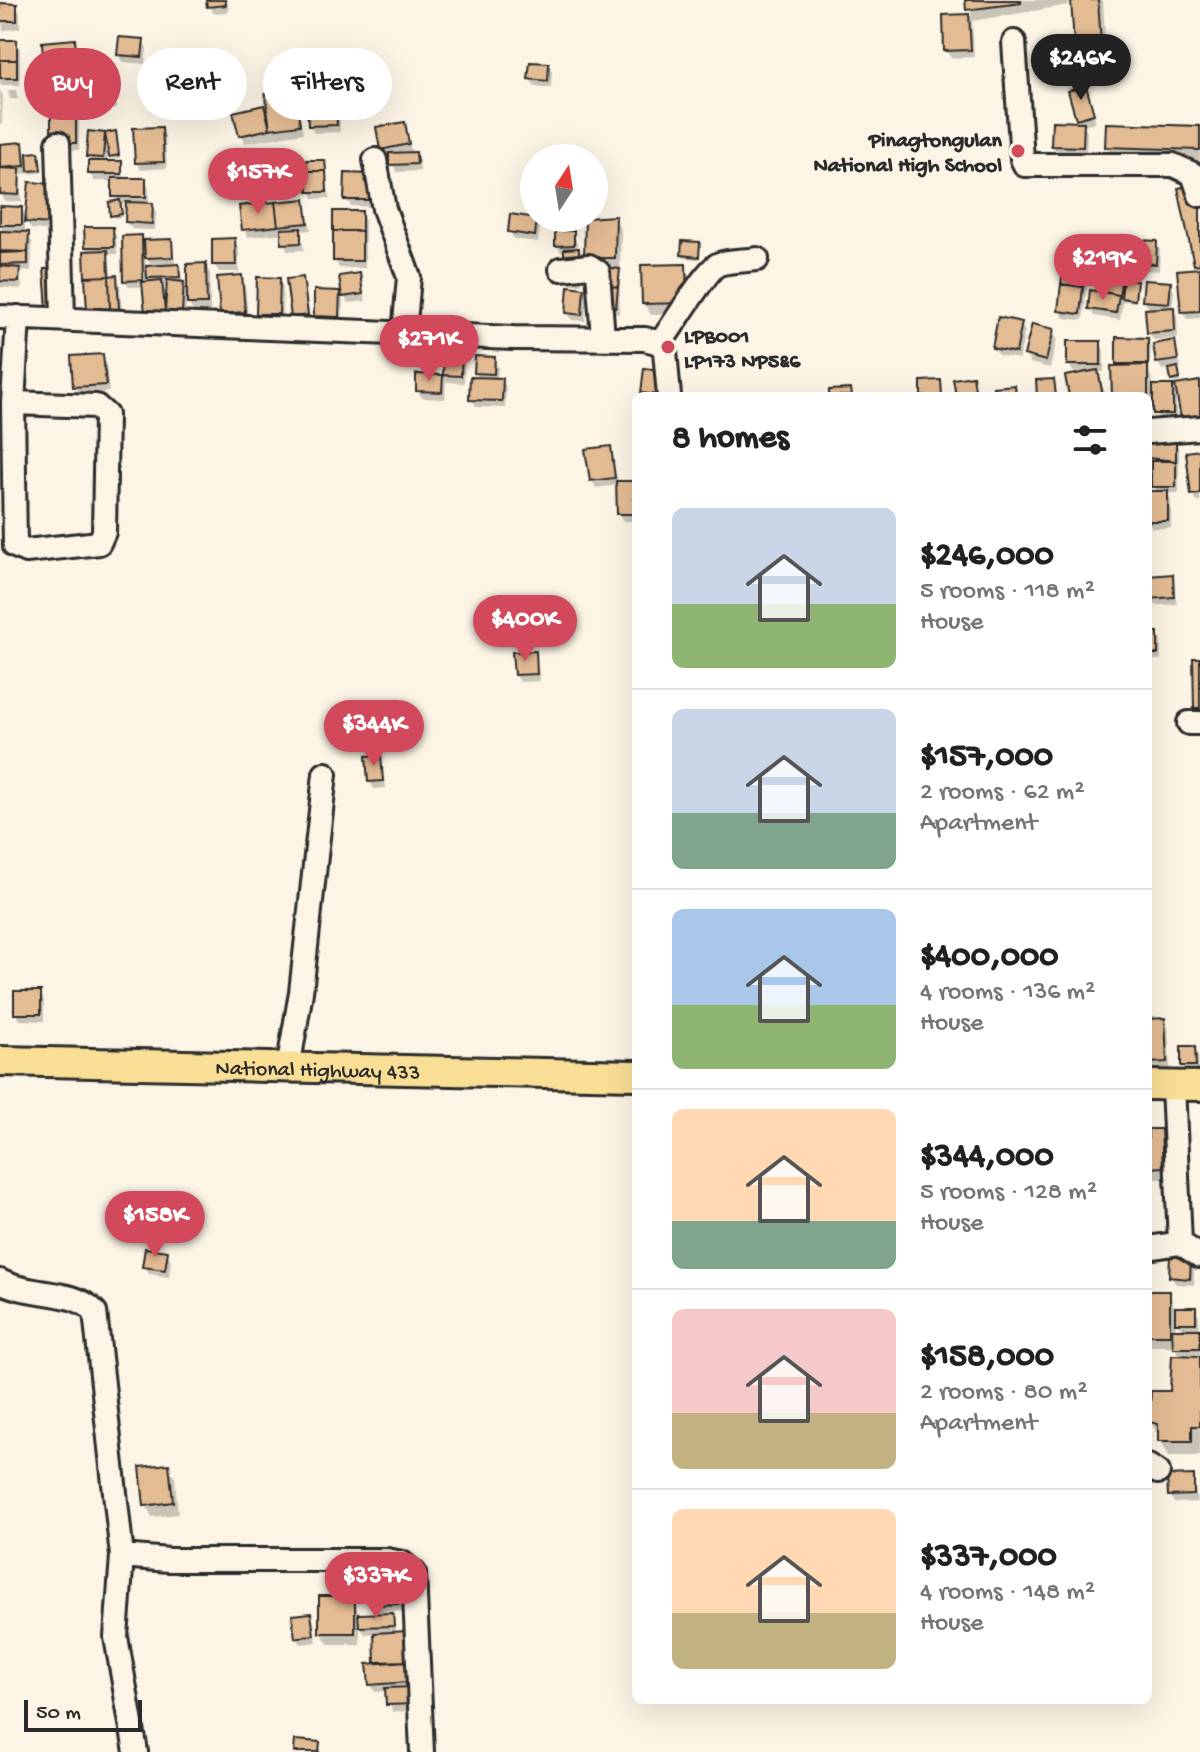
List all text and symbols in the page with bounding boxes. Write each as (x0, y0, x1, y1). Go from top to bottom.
pin: $246K (1025, 34, 1137, 102)
text: $246K (1049, 44, 1113, 75)
chip: Buy (24, 48, 121, 120)
chip: Rent (137, 48, 247, 120)
chip: Filters (263, 48, 392, 120)
place label: Pinagtongulan National High School (813, 129, 1003, 180)
marker: Pinagtongulan National High School (1009, 142, 1027, 160)
north arrow (520, 144, 608, 232)
map controls (520, 144, 608, 232)
pin: $157K (202, 148, 314, 216)
text: $157K (226, 158, 290, 189)
pin: $219K (1047, 234, 1159, 302)
text: $219K (1072, 244, 1134, 275)
pin: $271K (373, 315, 485, 383)
text: $271K (398, 325, 460, 356)
place label: LPB001 LP173 NP5&6 (684, 325, 801, 376)
marker: LPB001 LP173 NP5&6 (659, 338, 677, 356)
icon: filters (1068, 418, 1112, 462)
text: 8 homes (672, 420, 789, 460)
text: $246,000 (920, 537, 1054, 577)
icon: home (736, 540, 832, 636)
text: 5 rooms · 118 m² (920, 577, 1095, 608)
pin: $400K (469, 595, 581, 663)
text: $400K (491, 605, 559, 636)
text: House (920, 608, 984, 639)
pin: $344K (318, 700, 430, 768)
text: $344K (342, 710, 406, 741)
text: $157,000 (920, 738, 1053, 778)
icon: home (736, 741, 832, 837)
text: 2 rooms · 62 m² (920, 778, 1084, 809)
text: Apartment (920, 809, 1037, 840)
text: $400,000 (920, 938, 1059, 978)
icon: home (736, 941, 832, 1037)
text: 4 rooms · 136 m² (920, 978, 1095, 1009)
text: House (920, 1009, 984, 1040)
street label: National Highway 433 (215, 1057, 421, 1087)
text: $344,000 (920, 1138, 1054, 1178)
icon: home (736, 1141, 832, 1237)
text: 5 rooms · 128 m² (920, 1178, 1097, 1209)
pin: $158K (99, 1191, 211, 1259)
text: $158K (123, 1201, 187, 1232)
text: House (920, 1209, 984, 1240)
text: $158,000 (920, 1338, 1054, 1378)
icon: home (736, 1341, 832, 1437)
text: 2 rooms · 80 m² (920, 1378, 1088, 1409)
text: Apartment (920, 1409, 1037, 1440)
text: $337,000 (920, 1538, 1057, 1578)
icon: home (736, 1541, 832, 1637)
pin: $337K (320, 1552, 432, 1620)
text: $337K (343, 1562, 409, 1593)
text: 4 rooms · 148 m² (920, 1578, 1095, 1609)
text: House (920, 1609, 984, 1640)
scale bar (24, 1696, 142, 1732)
text: 50 m (36, 1701, 81, 1727)

